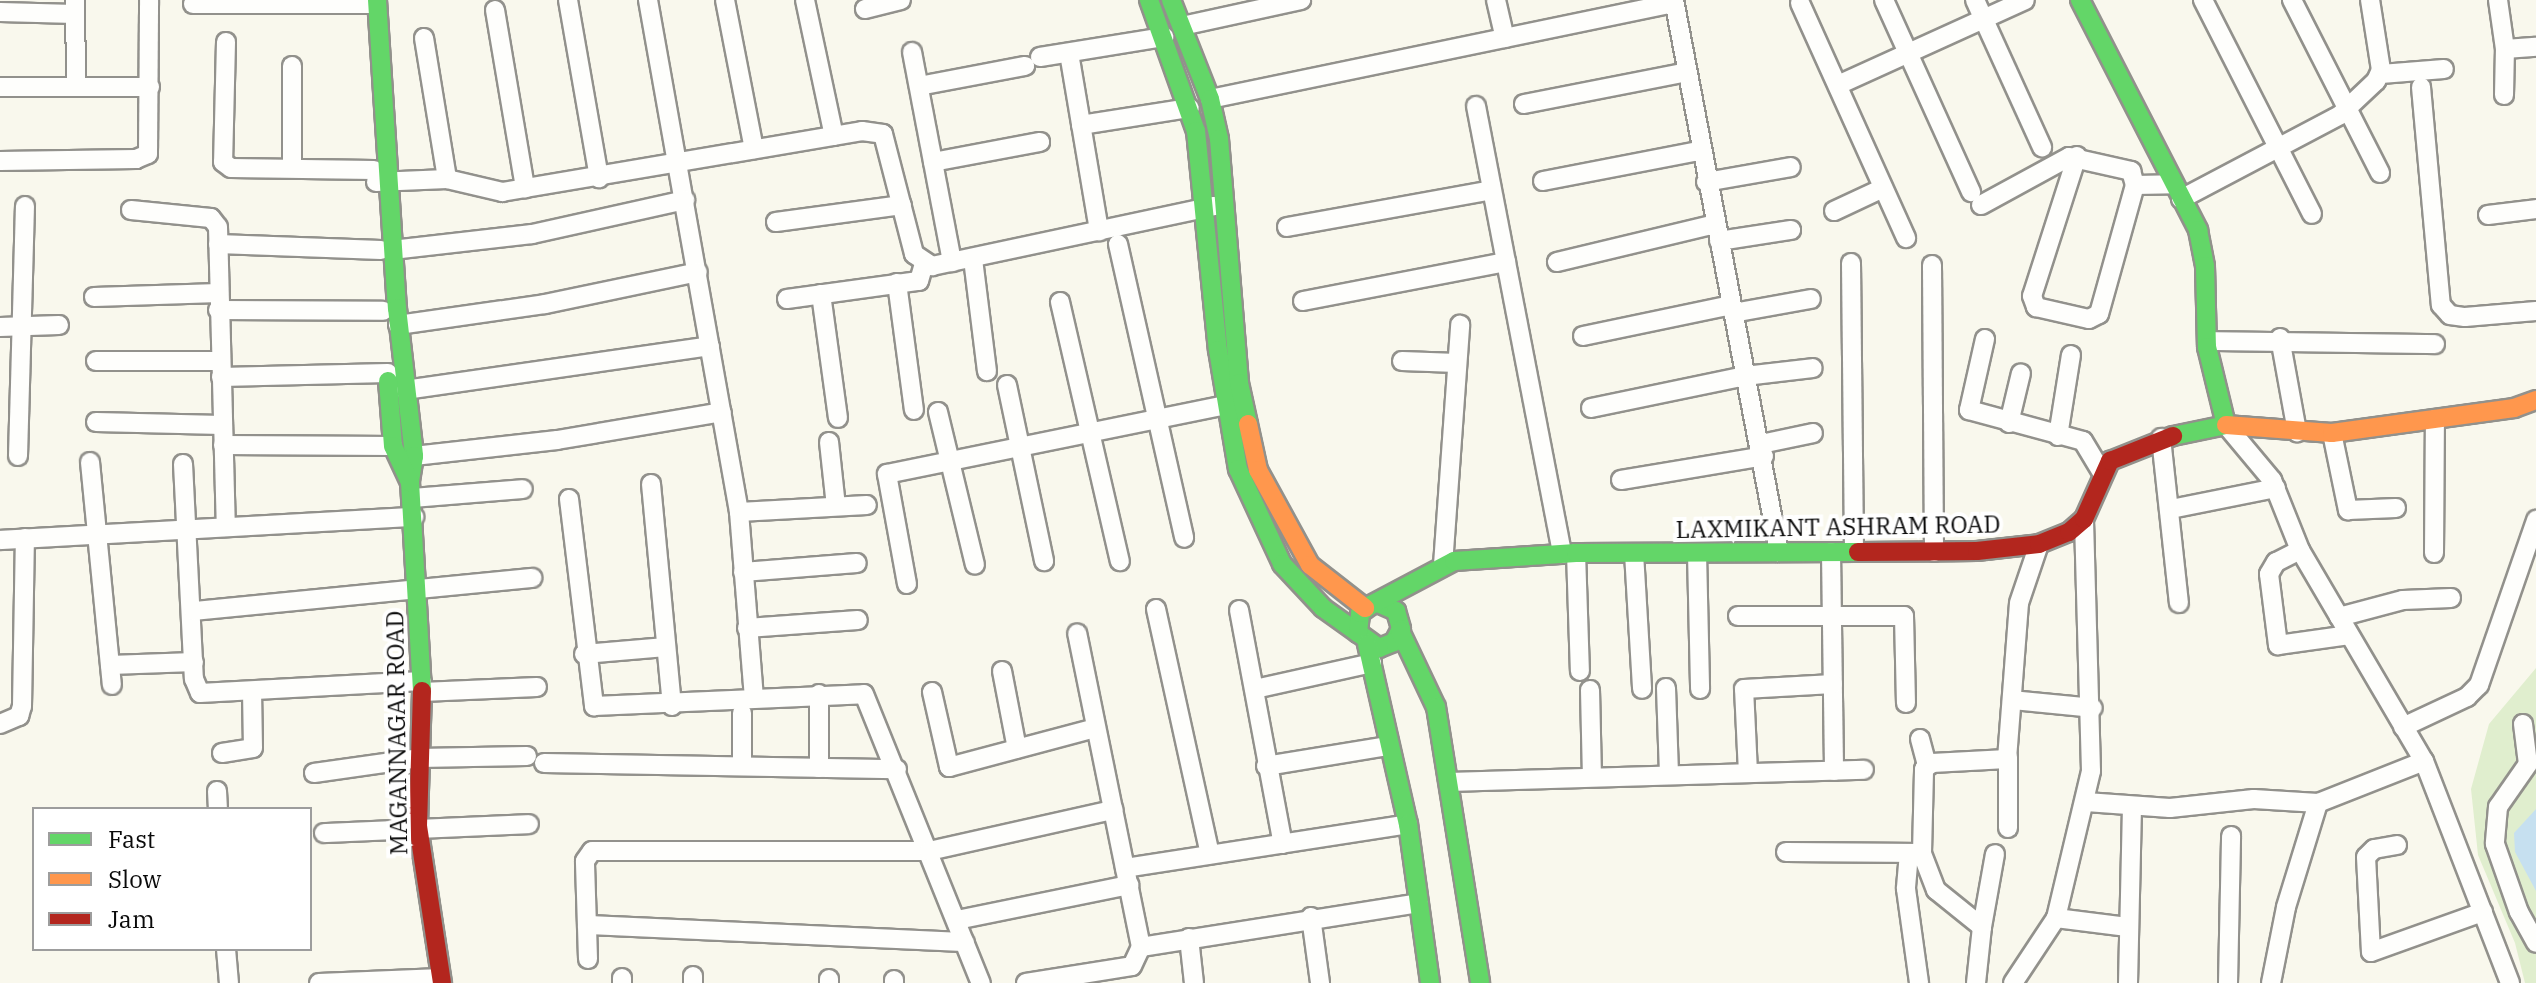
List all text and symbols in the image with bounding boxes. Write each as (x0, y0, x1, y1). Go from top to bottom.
street label: LAXMIKANT ASHRAM ROAD (1675, 510, 2001, 544)
street label: MAGANNAGAR ROAD (380, 611, 414, 855)
legend (32, 807, 312, 951)
text: Fast (108, 823, 155, 855)
text: Slow (108, 863, 161, 895)
text: Jam (108, 903, 155, 935)

